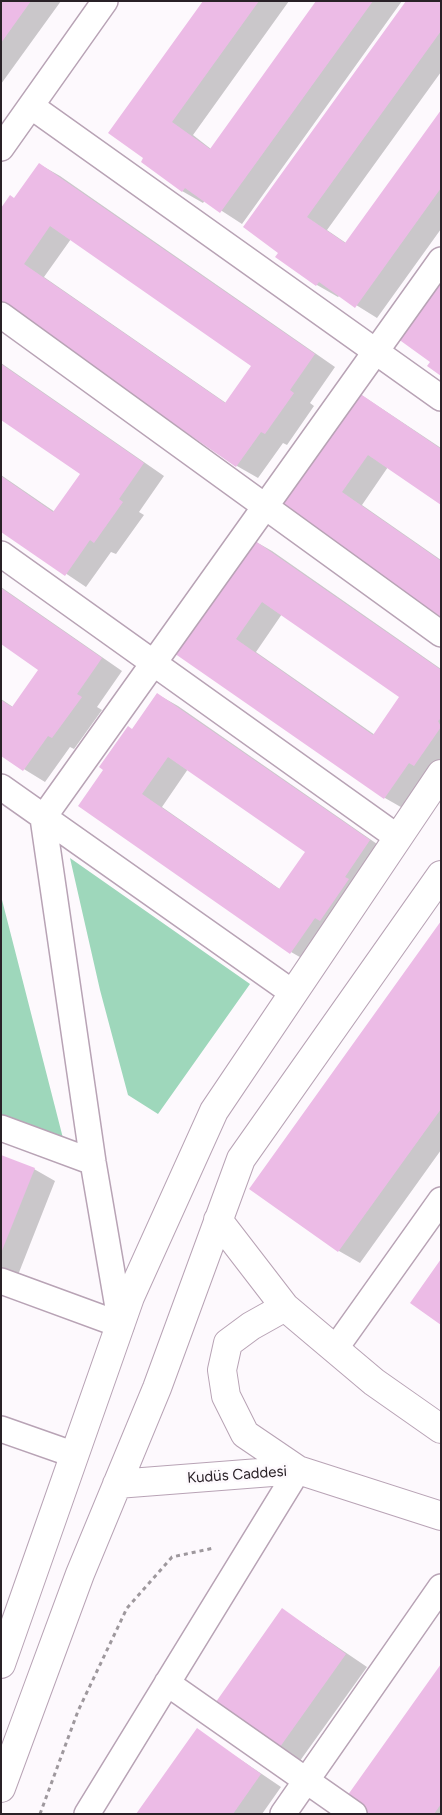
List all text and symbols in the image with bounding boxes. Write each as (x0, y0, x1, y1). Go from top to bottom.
street label: Kudüs Caddesi (186, 1463, 288, 1487)

